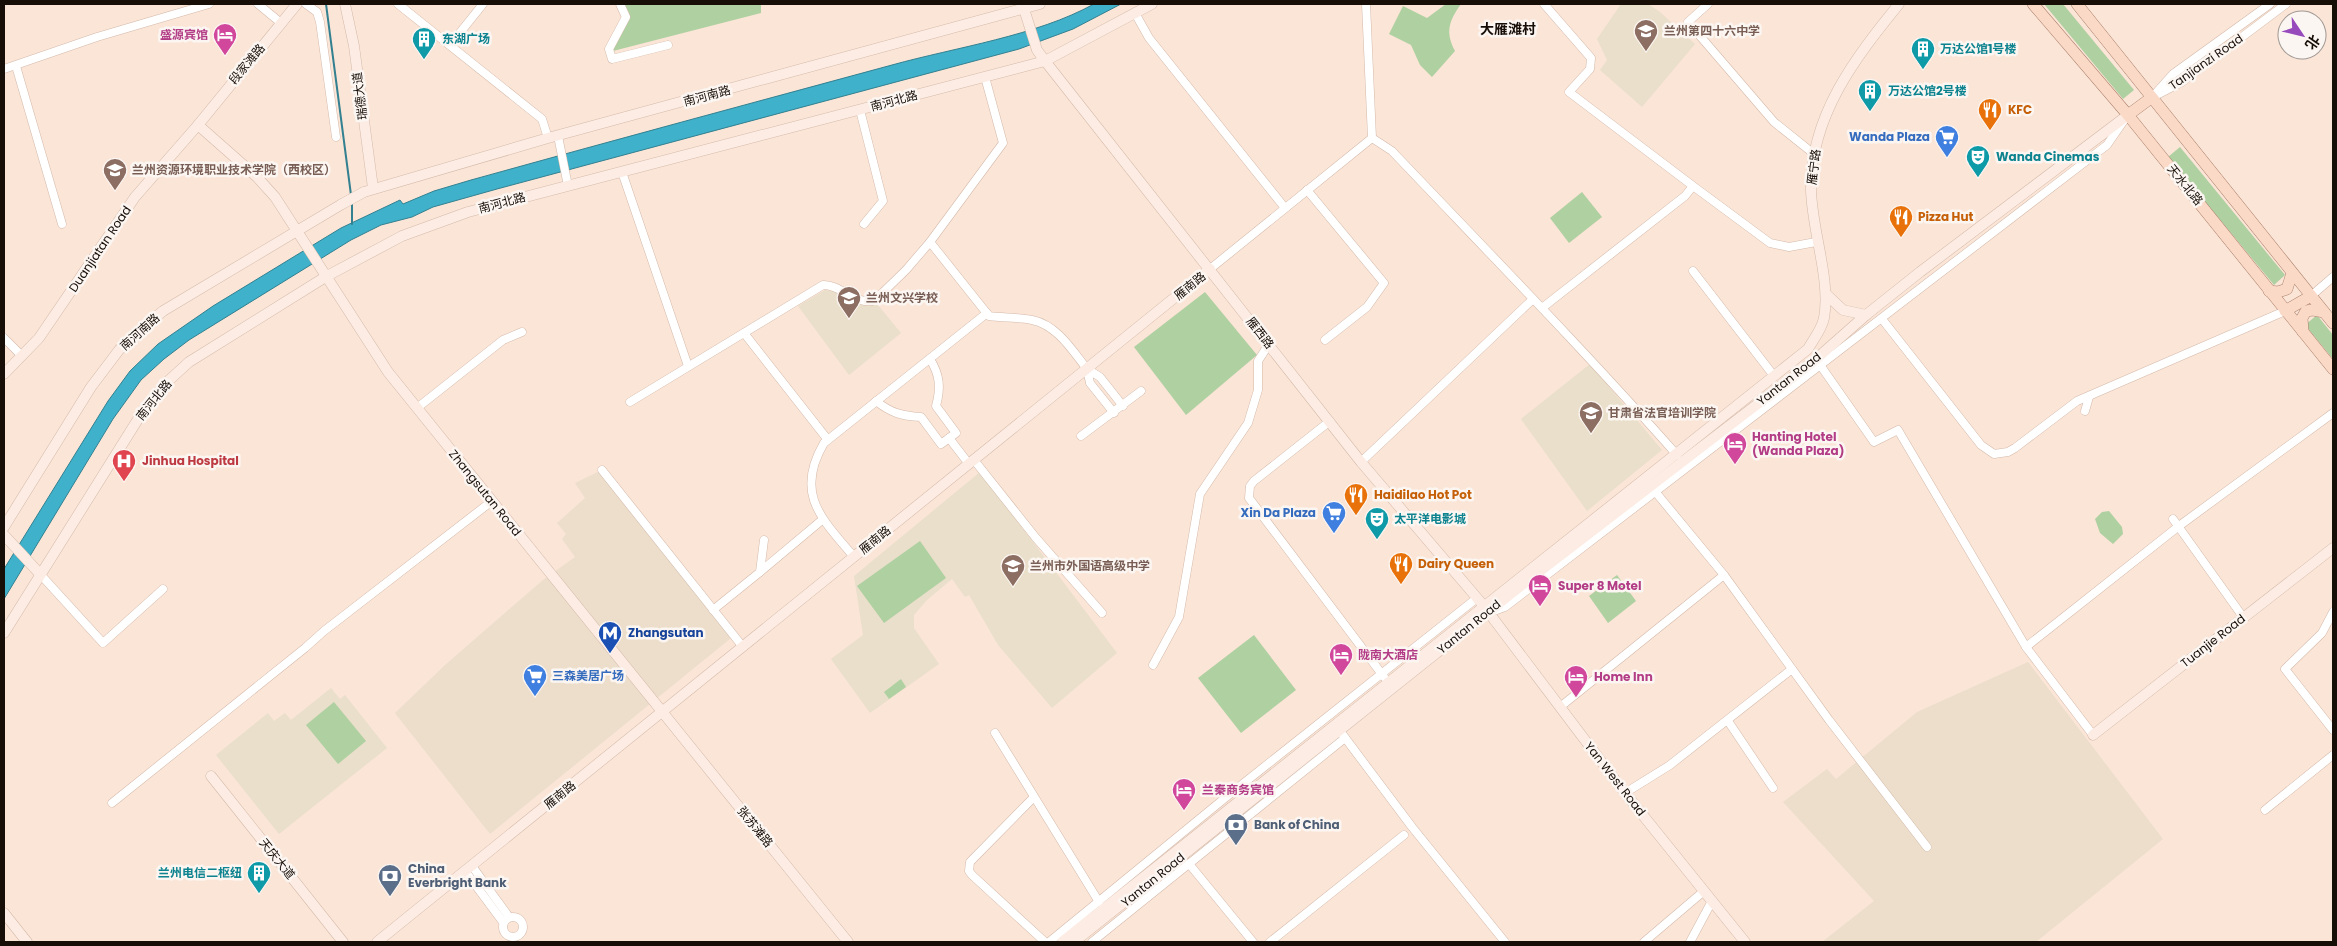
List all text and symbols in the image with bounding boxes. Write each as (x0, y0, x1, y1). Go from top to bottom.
north arrow (2277, 10, 2327, 60)
school or university icon: 兰州第四十六中学 (1633, 18, 1659, 52)
district label: 大雁滩村 (1480, 19, 1536, 39)
hotel icon: 盛源宾馆 (212, 22, 238, 56)
place label: 兰州第四十六中学 (1664, 22, 1760, 39)
place label: 盛源宾馆 (160, 26, 208, 43)
building icon: 东湖广场 (411, 26, 437, 60)
place label: 东湖广场 (442, 30, 490, 47)
street label: Tanjianzi Road (2165, 30, 2246, 93)
text: 北 (2300, 31, 2325, 54)
building icon: 万达公馆1号楼 (1910, 36, 1936, 70)
street label: 段家滩路 (225, 40, 269, 88)
place label: 万达公馆1号楼 (1940, 40, 2017, 57)
street label: 瑞德大道 (348, 71, 371, 121)
building icon: 万达公馆2号楼 (1857, 78, 1883, 112)
street label: 南河南路 (681, 81, 732, 110)
place label: 万达公馆2号楼 (1888, 82, 1967, 99)
street label: 南河北路 (868, 86, 919, 115)
restaurant icon: KFC (1977, 97, 2003, 131)
place label: KFC (2008, 101, 2032, 118)
supermarket icon: Wanda Plaza (1934, 124, 1960, 158)
place label: Wanda Plaza (1849, 128, 1930, 145)
theatre icon: Wanda Cinemas (1965, 144, 1991, 178)
street label: 雁宁路 (1803, 148, 1824, 186)
place label: Wanda Cinemas (1996, 148, 2100, 165)
school or university icon: 兰州资源环境职业技术学院（西校区） (102, 157, 128, 191)
place label: 兰州资源环境职业技术学院（西校区） (132, 161, 336, 178)
street label: 天水北路 (2164, 161, 2207, 209)
street label: 南河北路 (476, 188, 527, 217)
street label: Duanjiatan Road (64, 202, 135, 295)
restaurant icon: Pizza Hut (1888, 204, 1914, 238)
place label: Pizza Hut (1918, 208, 1973, 225)
street label: 雁南路 (1170, 268, 1209, 304)
school or university icon: 兰州文兴学校 (836, 285, 862, 319)
place label: 兰州文兴学校 (866, 289, 938, 306)
street label: 南河南路 (116, 309, 163, 354)
street label: 雁西路 (1243, 313, 1278, 352)
street label: Yantan Road (1753, 348, 1824, 409)
street label: 南河北路 (132, 376, 175, 424)
school or university icon: 甘肃省法官培训学院 (1578, 400, 1604, 434)
place label: 甘肃省法官培训学院 (1608, 404, 1716, 421)
place label: Hanting Hotel (Wanda Plaza) (1752, 428, 1844, 459)
hotel icon: Hanting Hotel (Wanda Plaza) (1722, 431, 1748, 465)
street label: Zhangsutan Road (445, 446, 526, 539)
hospital icon: Jinhua Hospital (111, 448, 137, 482)
place label: Jinhua Hospital (142, 452, 239, 469)
restaurant icon: Haidilao Hot Pot (1343, 482, 1369, 516)
place label: Haidilao Hot Pot (1374, 486, 1472, 503)
supermarket icon: Xin Da Plaza (1321, 500, 1347, 534)
place label: Xin Da Plaza (1241, 504, 1316, 521)
theatre icon: 太平洋电影城 (1364, 506, 1390, 540)
place label: 太平洋电影城 (1394, 510, 1466, 527)
street label: 雁南路 (855, 522, 894, 558)
restaurant icon: Dairy Queen (1388, 551, 1414, 585)
school or university icon: 兰州市外国语高级中学 (1000, 553, 1026, 587)
place label: Dairy Queen (1418, 555, 1494, 572)
place label: 兰州市外国语高级中学 (1030, 557, 1150, 574)
hotel icon: Super 8 Motel (1527, 573, 1553, 607)
place label: Super 8 Motel (1558, 577, 1641, 594)
street label: Yantan Road (1433, 596, 1504, 658)
street label: Tuanjie Road (2177, 610, 2249, 671)
metro station icon: Zhangsutan (597, 620, 623, 654)
place label: Zhangsutan (628, 624, 704, 641)
hotel icon: 陇南大酒店 (1328, 642, 1354, 676)
place label: 陇南大酒店 (1358, 646, 1418, 663)
supermarket icon: 三森美居广场 (522, 663, 548, 697)
hotel icon: Home Inn (1563, 664, 1589, 698)
place label: 三森美居广场 (552, 667, 624, 684)
place label: Home Inn (1594, 668, 1653, 685)
street label: Yan West Road (1581, 738, 1650, 819)
street label: 雁南路 (540, 777, 579, 813)
hotel icon: 兰秦商务宾馆 (1171, 777, 1197, 811)
place label: 兰秦商务宾馆 (1202, 781, 1274, 798)
street label: 张苏滩路 (734, 803, 777, 851)
bank icon: Bank of China (1223, 812, 1249, 846)
place label: Bank of China (1254, 816, 1340, 833)
street label: 天庆大道 (256, 835, 299, 883)
street label: Yantan Road (1117, 849, 1188, 911)
building icon: 兰州电信二枢纽 (246, 860, 272, 894)
place label: China Everbright Bank (408, 860, 507, 891)
bank icon: China Everbright Bank (377, 863, 403, 897)
place label: 兰州电信二枢纽 (158, 864, 242, 881)

